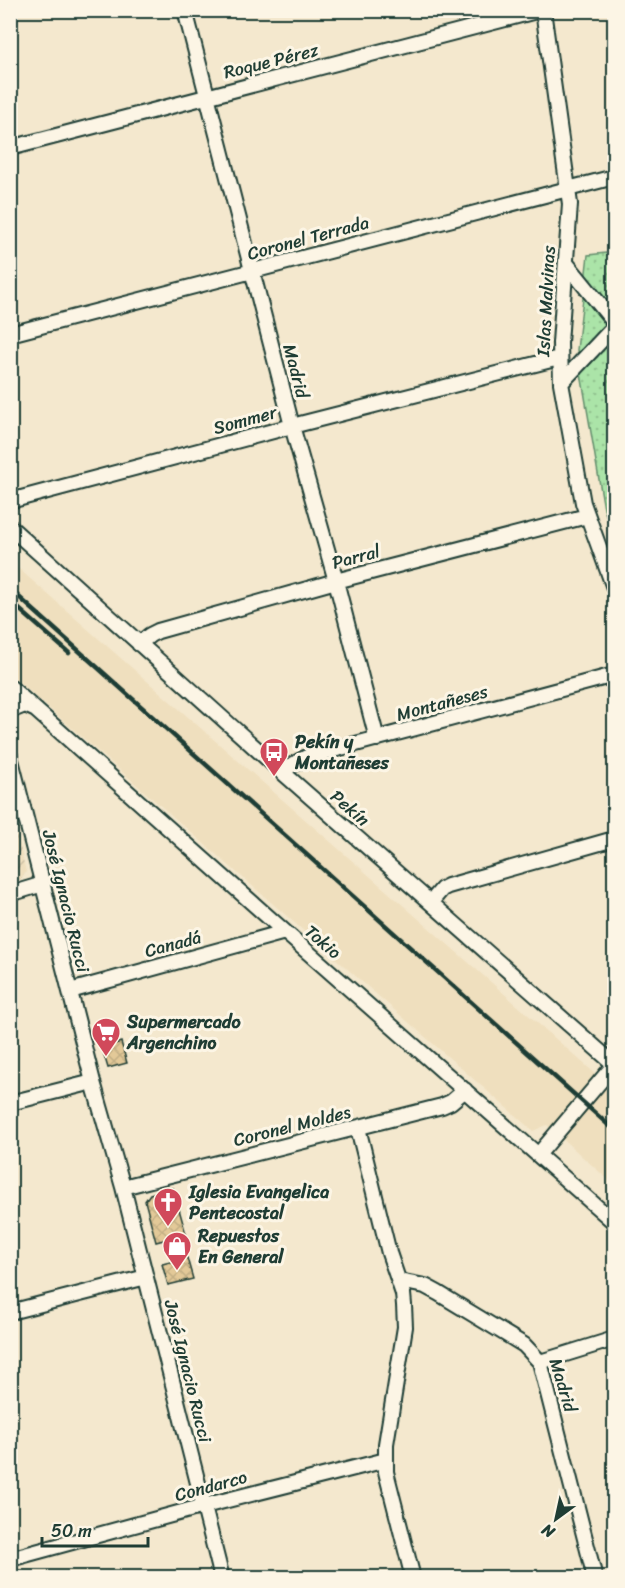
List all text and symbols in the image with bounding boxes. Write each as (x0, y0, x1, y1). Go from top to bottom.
street label: Roque Pérez (220, 34, 322, 88)
street label: Coronel Terrada (243, 206, 373, 270)
street label: Islas Malvinas (527, 244, 565, 358)
street label: Madrid (273, 340, 319, 403)
street label: Sommer (210, 396, 282, 444)
street label: Parral (328, 535, 385, 579)
street label: Montañeses (393, 675, 492, 731)
place label: Pekín y Montañeses (294, 726, 389, 779)
bus stop icon: Pekín y Montañeses (258, 736, 290, 778)
street label: Pekín (323, 781, 377, 835)
street label: José Ignacio Rucci (33, 825, 99, 977)
street label: Tokio (297, 916, 349, 968)
street label: Canadá (141, 921, 205, 967)
place label: Supermercado Argenchino (126, 1006, 241, 1059)
supermarket icon: Supermercado Argenchino (90, 1016, 122, 1058)
street label: Coronel Moldes (230, 1096, 355, 1156)
place label: Iglesia Evangelica Pentecostal (188, 1176, 329, 1229)
church icon: Iglesia Evangelica Pentecostal (152, 1186, 184, 1228)
place label: Repuestos En General (197, 1220, 284, 1273)
shop icon: Repuestos En General (161, 1230, 193, 1272)
street label: José Ignacio Rucci (155, 1295, 221, 1447)
street label: Madrid (540, 1354, 587, 1417)
street label: Condarco (171, 1461, 251, 1511)
north arrow (526, 1489, 586, 1549)
scale bar (42, 1510, 148, 1548)
text: 50 m (51, 1515, 92, 1547)
text: N (535, 1515, 561, 1547)

